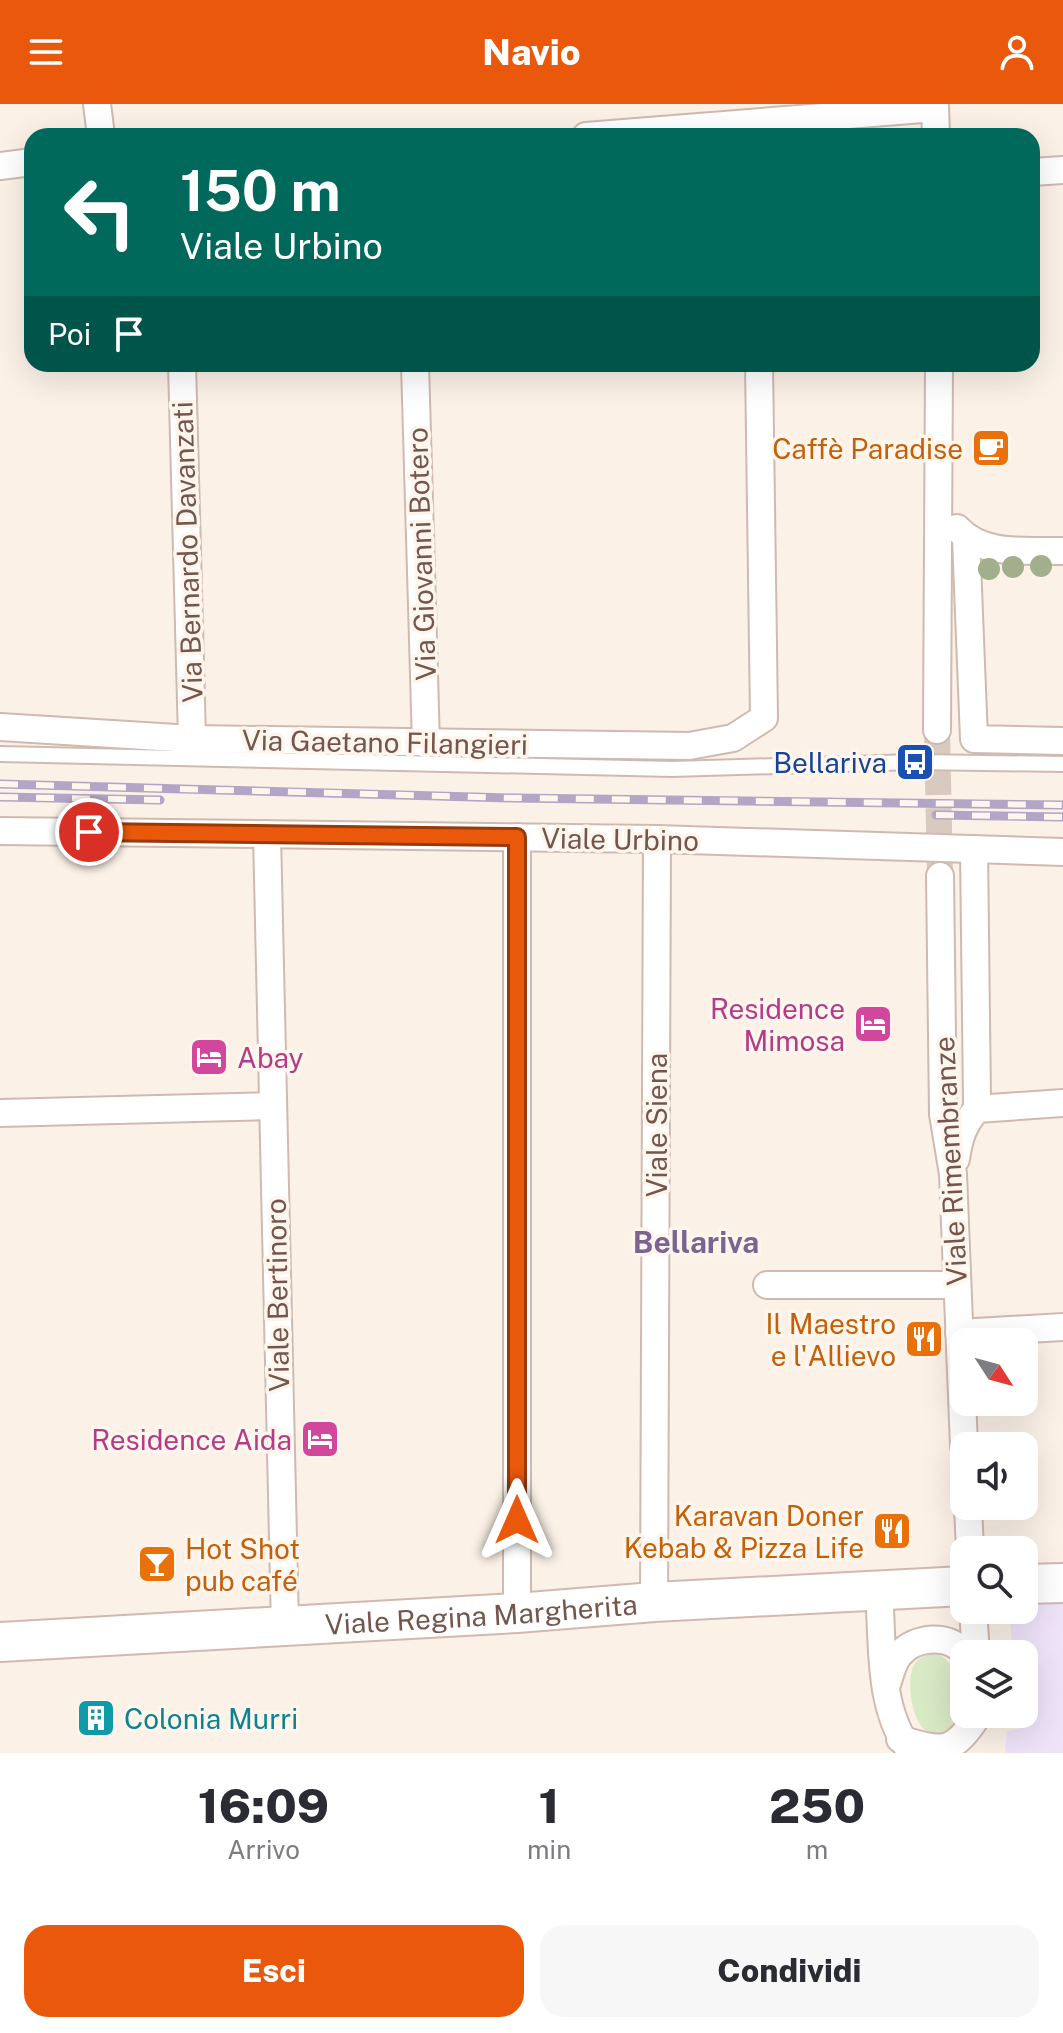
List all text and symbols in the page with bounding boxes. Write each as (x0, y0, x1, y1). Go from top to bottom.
icon: menu (24, 30, 68, 74)
icon: person (995, 30, 1039, 74)
text: Navio (482, 31, 581, 73)
text: 150 m (180, 158, 341, 224)
icon: left (48, 160, 152, 264)
text: Viale Urbino (180, 225, 383, 267)
icon: arrive (107, 312, 151, 356)
text: Poi (48, 316, 91, 352)
street label: Via Bernardo Davanzati (165, 401, 209, 703)
street label: Via Giovanni Botero (400, 427, 442, 681)
cafe icon: Caffè Paradise (970, 427, 1012, 469)
place label: Caffè Paradise (772, 432, 963, 465)
street label: Via Gaetano Filangieri (242, 723, 528, 761)
bus stop icon: Bellariva (894, 741, 936, 783)
place label: Bellariva (773, 746, 887, 779)
pin (55, 798, 123, 866)
icon: arrive (67, 810, 111, 854)
street label: Viale Urbino (541, 821, 699, 857)
place label: Residence Mimosa (710, 992, 845, 1057)
hotel icon: Residence Mimosa (852, 1003, 894, 1045)
street label: Viale Rimembranze (927, 1035, 973, 1287)
hotel icon: Abay (188, 1036, 230, 1078)
place label: Abay (237, 1041, 303, 1074)
street label: Viale Siena (640, 1053, 673, 1197)
street label: Viale Bertinoro (259, 1198, 295, 1392)
district label: Bellariva (633, 1224, 759, 1260)
place label: Il Maestro e l'Allievo (766, 1307, 896, 1372)
restaurant icon: Il Maestro e l'Allievo (903, 1318, 945, 1360)
north arrow (950, 1328, 1038, 1416)
map controls (950, 1328, 1038, 1728)
hotel icon: Residence Aida (299, 1418, 341, 1460)
place label: Residence Aida (91, 1423, 292, 1456)
button: sound (950, 1432, 1038, 1520)
position arrow (475, 1478, 559, 1562)
place label: Karavan Doner Kebab & Pizza Life (624, 1499, 864, 1564)
restaurant icon: Karavan Doner Kebab & Pizza Life (871, 1510, 913, 1552)
place label: Hot Shot pub café (185, 1532, 300, 1597)
button: search (950, 1536, 1038, 1624)
bar icon: Hot Shot pub café (136, 1543, 178, 1585)
street label: Viale Regina Margherita (324, 1587, 639, 1640)
button: layers (950, 1640, 1038, 1728)
building icon: Colonia Murri (75, 1697, 117, 1739)
place label: Colonia Murri (124, 1702, 298, 1735)
text: 16:09 (198, 1777, 329, 1834)
text: 1 (539, 1777, 560, 1834)
text: 250 (769, 1777, 865, 1834)
text: Arrivo (227, 1834, 300, 1865)
text: min (527, 1834, 571, 1865)
text: m (806, 1834, 828, 1865)
button: Esci (24, 1925, 524, 2017)
button: Condividi (540, 1925, 1039, 2017)

